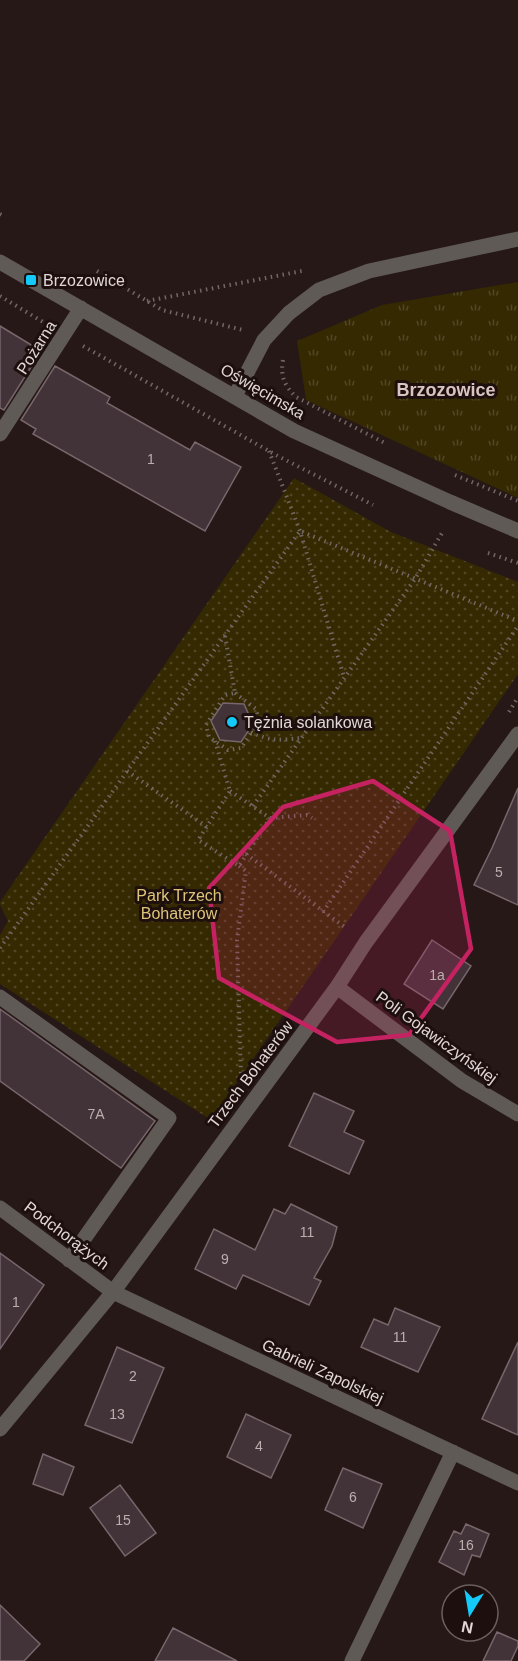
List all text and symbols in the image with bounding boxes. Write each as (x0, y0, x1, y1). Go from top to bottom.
place label: Brzozowice (43, 272, 125, 289)
marker: Brzozowice (24, 273, 38, 287)
street label: Pożarna (13, 317, 59, 377)
street label: Oświęcimska (218, 361, 308, 422)
district label: Brzozowice (396, 380, 496, 400)
house number: 1 (147, 451, 155, 467)
place label: Tężnia solankowa (244, 714, 372, 731)
marker: Tężnia solankowa (225, 715, 239, 729)
house number: 5 (495, 864, 503, 880)
park label: Park Trzech Bohaterów (136, 887, 222, 922)
house number: 1a (429, 967, 445, 983)
street label: Poli Gojawiczyńskiej (373, 988, 500, 1087)
street label: Trzech Bohaterów (205, 1017, 296, 1131)
house number: 7A (87, 1106, 105, 1122)
street label: Podchorążych (21, 1198, 112, 1273)
house number: 11 (300, 1224, 314, 1240)
house number: 9 (221, 1251, 229, 1267)
house number: 1 (12, 1294, 20, 1310)
house number: 11 (393, 1329, 407, 1345)
street label: Gabrieli Zapolskiej (260, 1336, 386, 1407)
house number: 2 (129, 1368, 137, 1384)
house number: 13 (109, 1406, 125, 1422)
house number: 4 (255, 1438, 263, 1454)
house number: 6 (349, 1489, 357, 1505)
house number: 15 (115, 1512, 131, 1528)
house number: 16 (458, 1537, 474, 1553)
north arrow (440, 1583, 500, 1643)
text: N (460, 1618, 475, 1637)

